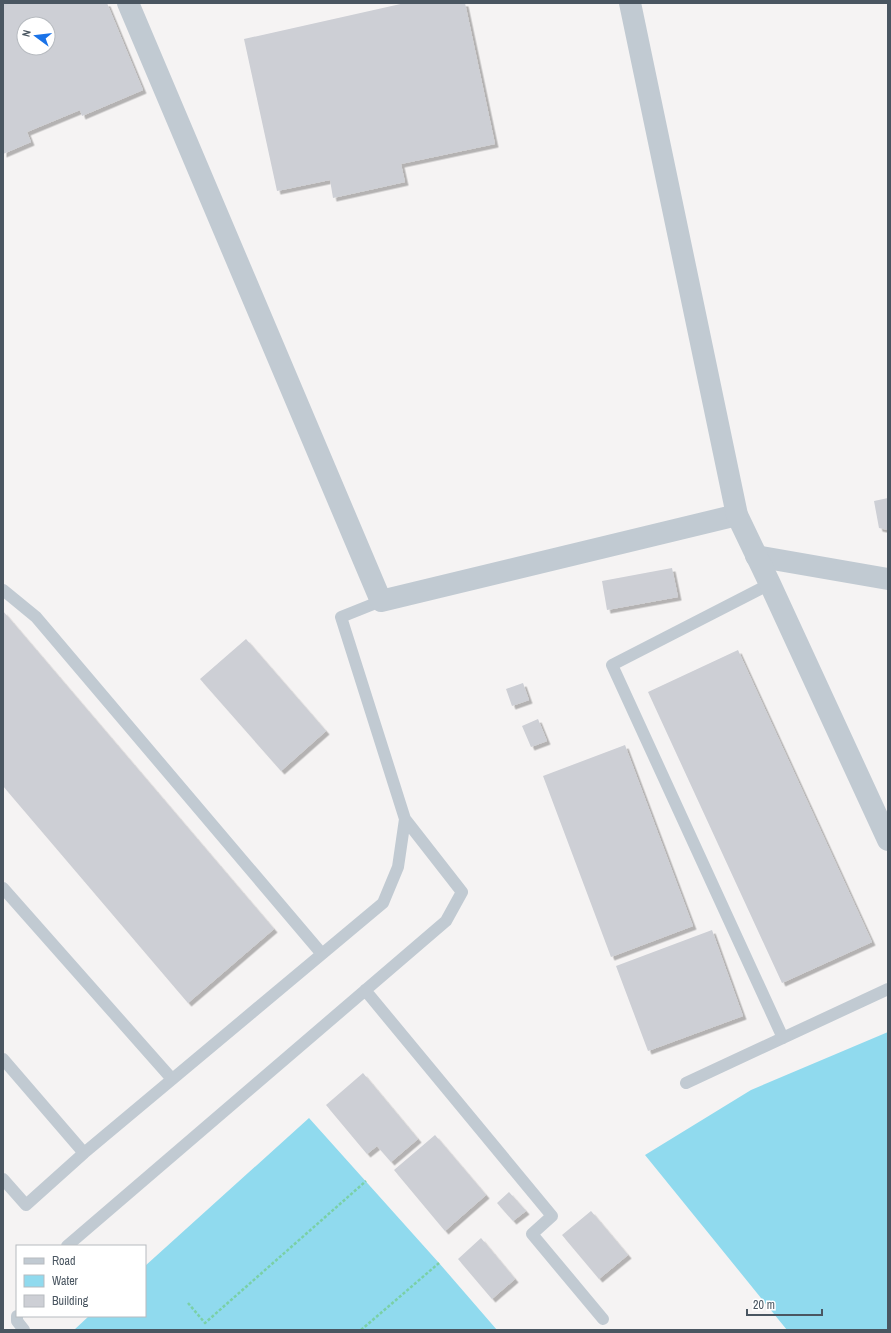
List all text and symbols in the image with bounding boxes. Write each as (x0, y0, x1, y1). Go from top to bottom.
north arrow (16, 16, 56, 56)
text: N (19, 28, 34, 38)
legend (16, 1245, 146, 1317)
text: Road (52, 1253, 76, 1269)
text: Water (52, 1273, 79, 1289)
scale bar (747, 1291, 822, 1317)
text: Building (52, 1293, 89, 1309)
text: 20 m (753, 1297, 775, 1313)

